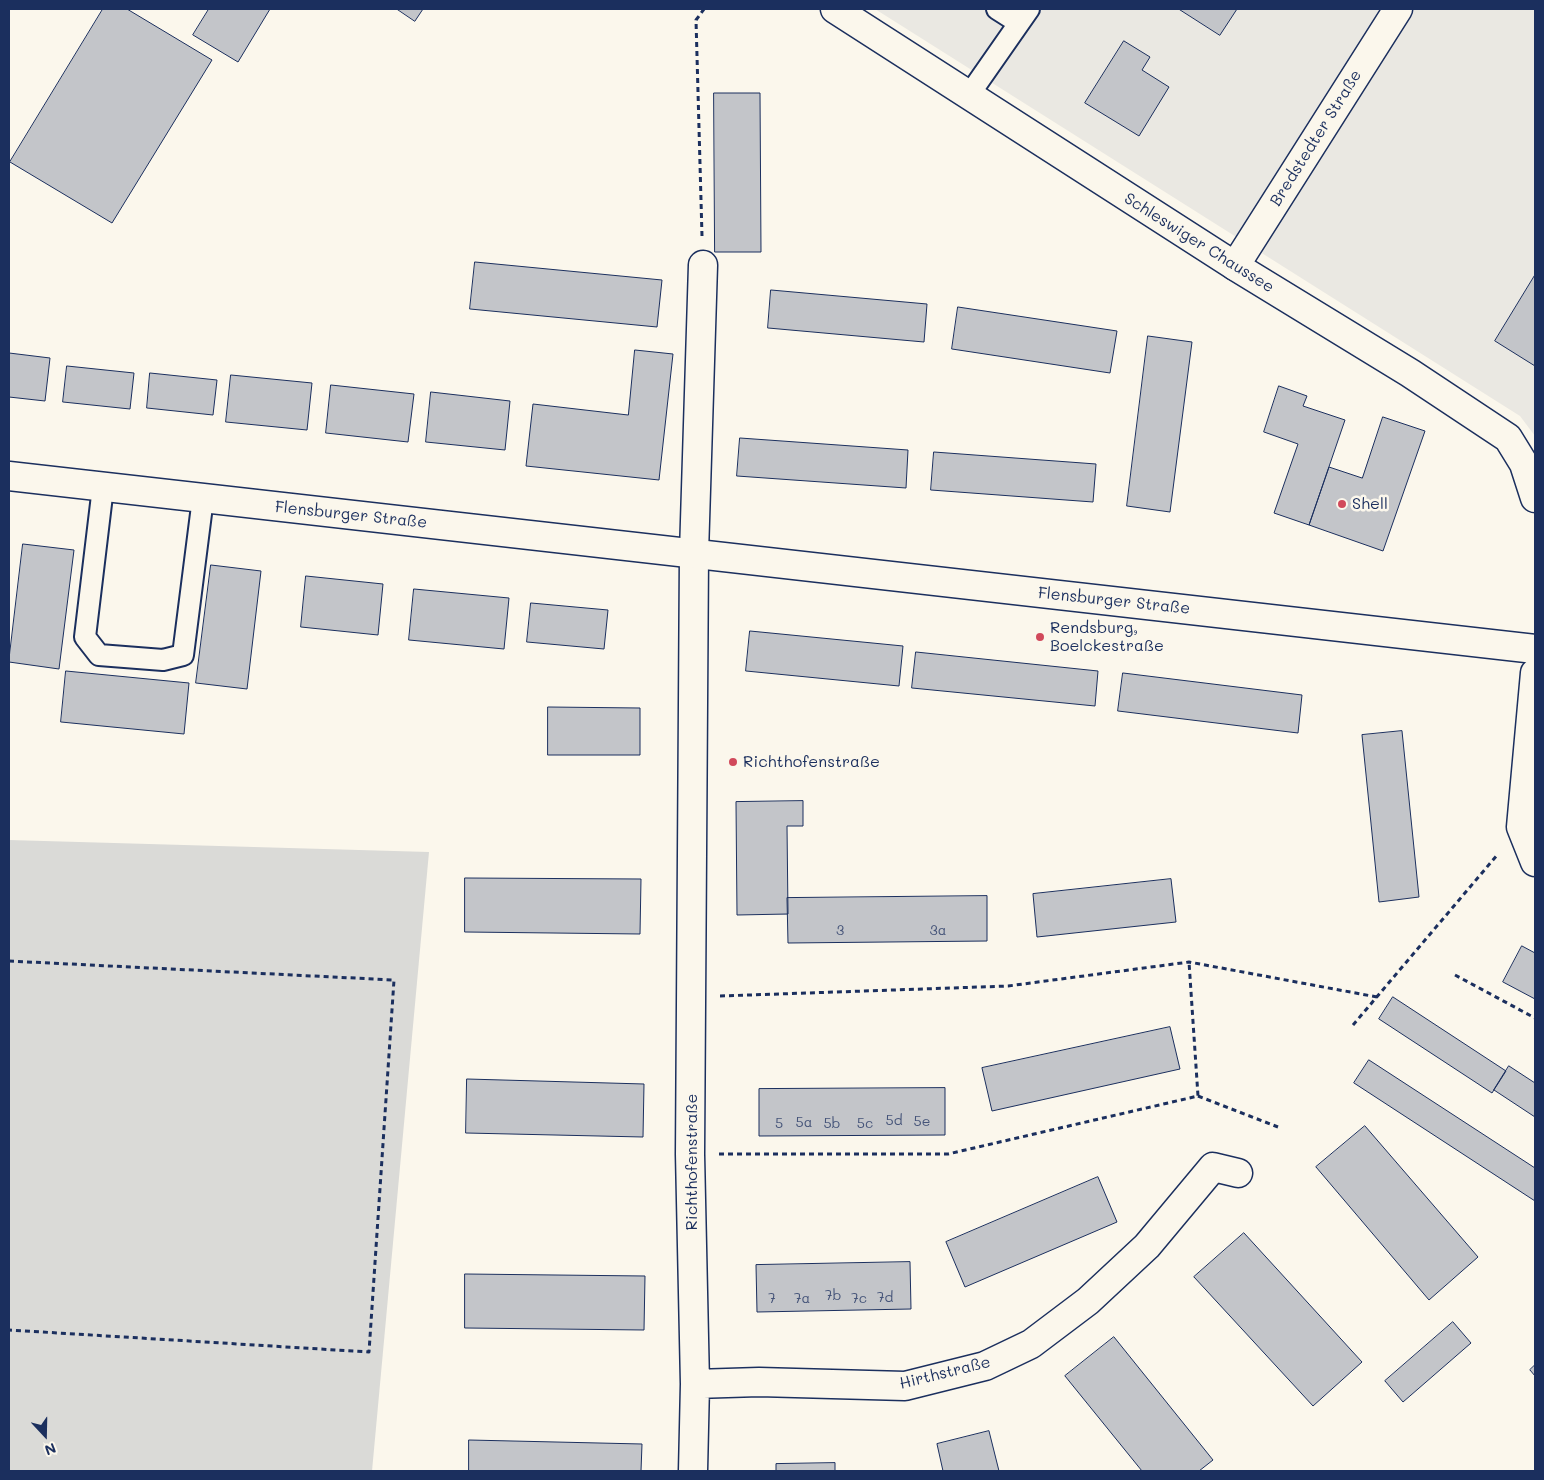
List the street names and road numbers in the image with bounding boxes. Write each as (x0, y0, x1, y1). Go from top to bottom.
street label: Bredstedter Straße (1266, 66, 1366, 210)
street label: Schleswiger Chaussee (1120, 189, 1278, 297)
street label: Flensburger Straße (274, 497, 428, 533)
street label: Flensburger Straße (1037, 583, 1191, 619)
street label: Richthofenstraße (682, 1094, 702, 1230)
street label: Hirthstraße (897, 1352, 993, 1394)

